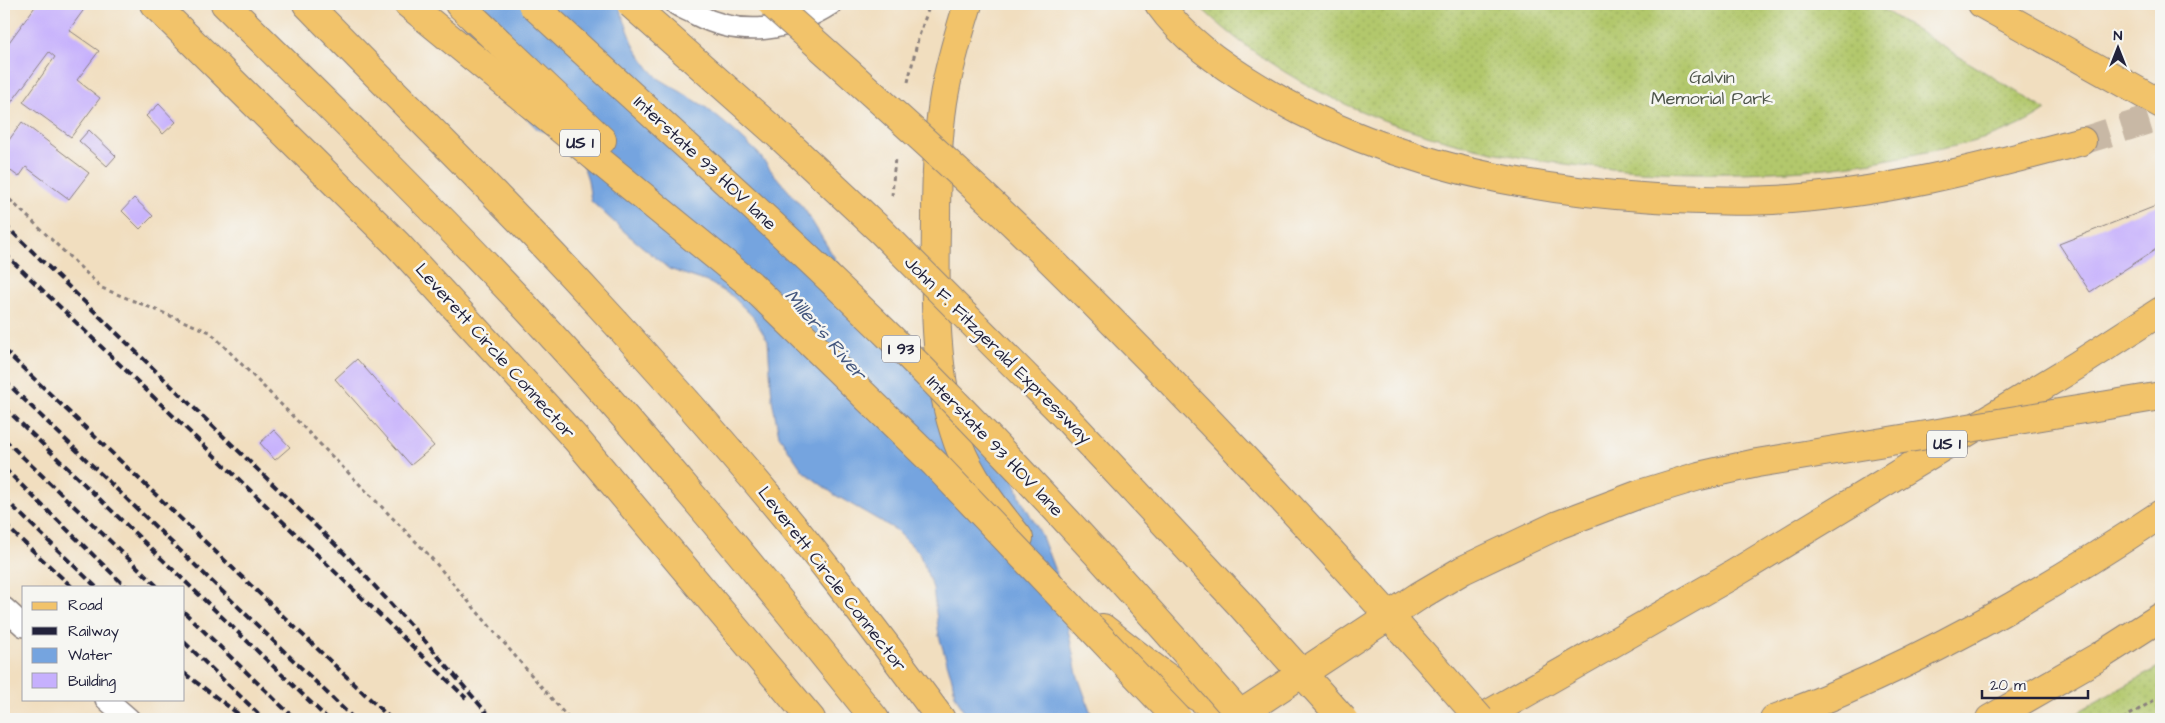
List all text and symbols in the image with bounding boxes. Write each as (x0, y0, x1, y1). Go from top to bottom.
north arrow (2092, 22, 2142, 72)
text: N (2114, 26, 2123, 46)
park label: Galvin Memorial Park (1651, 65, 1773, 111)
street label: Interstate 93 HOV lane (628, 90, 782, 236)
road number: US 1 (560, 130, 600, 156)
street label: John F. Fitzgerald Expressway (898, 251, 1098, 450)
street label: Leverett Circle Connector (409, 258, 581, 444)
water label: Miller's River (778, 284, 874, 388)
road number: I 93 (882, 336, 920, 362)
street label: Interstate 93 HOV lane (921, 370, 1069, 522)
road number: US 1 (1927, 430, 1967, 458)
street label: Leverett Circle Connector (752, 481, 912, 677)
legend (22, 586, 185, 700)
text: Road (68, 595, 103, 616)
text: Railway (68, 621, 119, 643)
text: Water (68, 645, 112, 666)
scale bar (1982, 668, 2089, 700)
text: Building (68, 671, 116, 693)
text: 20 m (1990, 675, 2026, 696)

